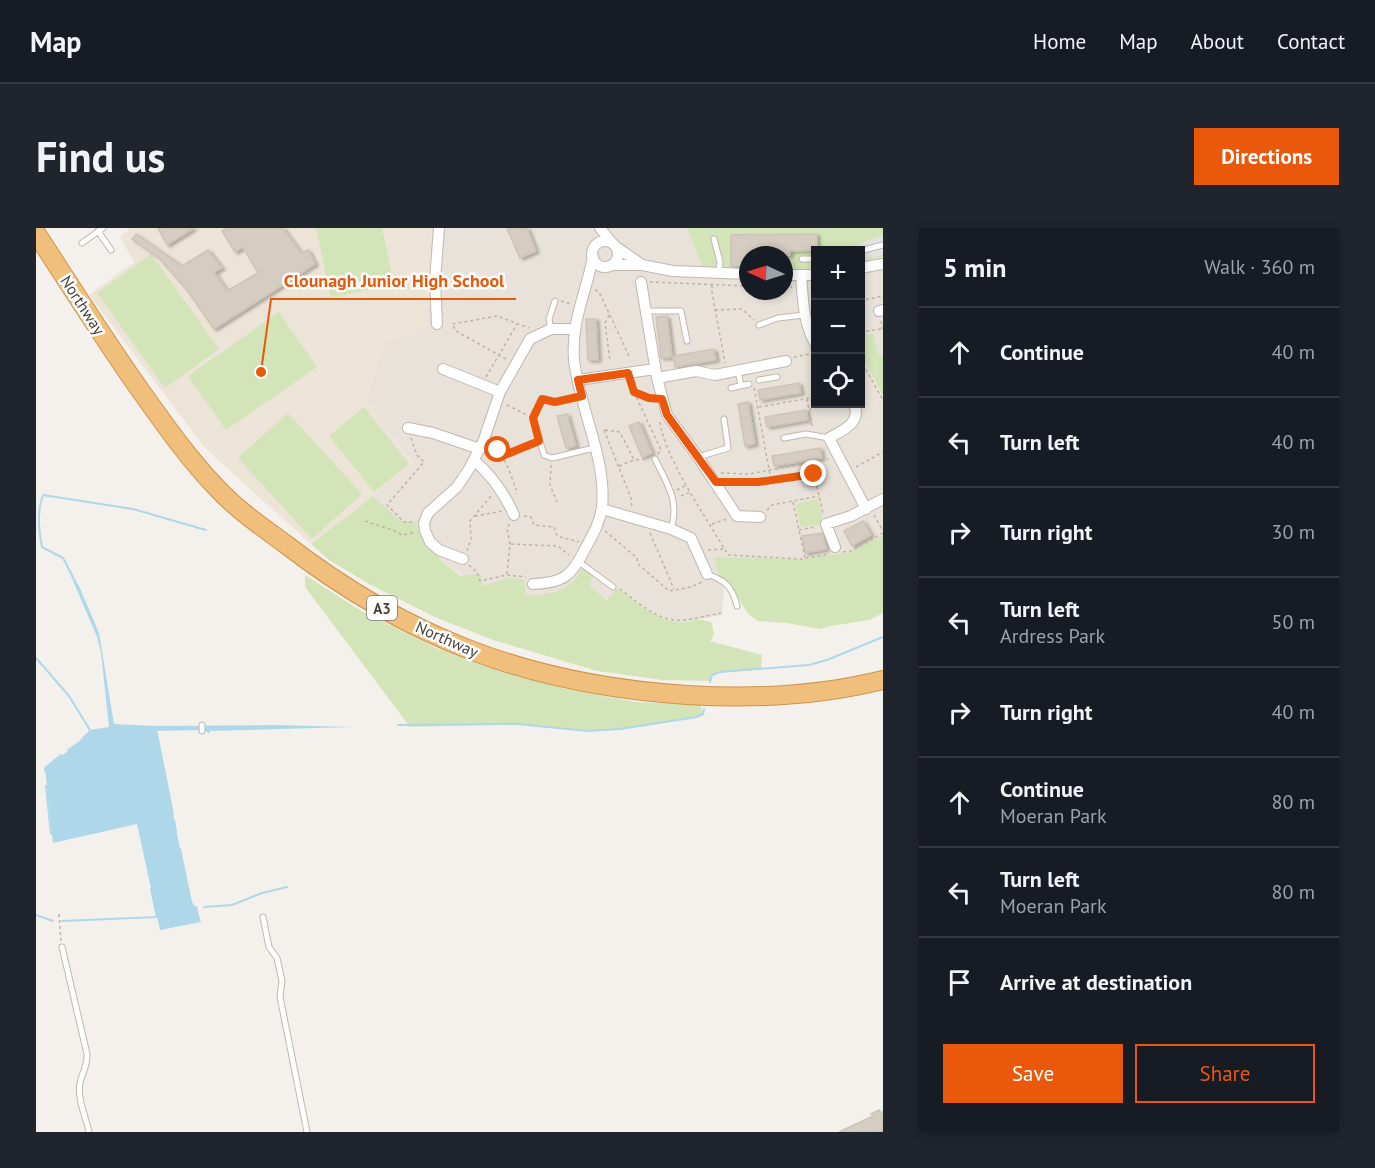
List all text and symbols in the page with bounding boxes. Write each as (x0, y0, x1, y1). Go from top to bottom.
text: Map (30, 23, 81, 60)
text: Home (1033, 28, 1086, 55)
text: Map (1119, 28, 1158, 55)
text: About (1191, 28, 1244, 55)
text: Contact (1277, 28, 1345, 55)
button: Directions (1194, 128, 1339, 185)
text: Find us (36, 129, 165, 184)
north arrow (739, 246, 793, 300)
map controls (811, 246, 865, 408)
button: + (811, 246, 865, 300)
text: 5 min (943, 251, 1006, 284)
text: Walk · 360 m (1204, 254, 1315, 280)
callout: Clounagh Junior High School (271, 263, 516, 299)
text: Clounagh Junior High School (284, 269, 505, 292)
street label: Northway (56, 272, 110, 339)
button: − (811, 300, 865, 354)
icon: ahead (943, 336, 976, 369)
text: Continue (1000, 338, 1084, 366)
text: 40 m (1272, 339, 1315, 365)
button: locate (811, 354, 865, 408)
icon: left (943, 426, 976, 459)
text: Turn left (1000, 428, 1080, 456)
text: 40 m (1272, 429, 1315, 455)
route start (484, 436, 510, 462)
route end (800, 460, 826, 486)
icon: right (943, 516, 976, 549)
text: Turn right (1000, 518, 1092, 546)
text: 30 m (1272, 519, 1315, 545)
text: Turn left (1000, 595, 1080, 623)
road number: A3 (367, 596, 397, 620)
icon: left (943, 606, 976, 639)
text: 50 m (1272, 609, 1315, 635)
street label: Northway (413, 616, 482, 662)
text: Ardress Park (1000, 623, 1105, 649)
icon: right (943, 696, 976, 729)
text: Turn right (1000, 698, 1092, 726)
text: 40 m (1272, 699, 1315, 725)
text: Continue (1000, 775, 1084, 803)
icon: ahead (943, 786, 976, 819)
text: 80 m (1272, 789, 1315, 815)
text: Moeran Park (1000, 803, 1106, 829)
text: Turn left (1000, 865, 1080, 893)
icon: left (943, 876, 976, 909)
text: 80 m (1272, 879, 1315, 905)
text: Moeran Park (1000, 893, 1106, 919)
icon: arrive (943, 966, 976, 999)
text: Arrive at destination (1000, 968, 1192, 996)
button: Save (943, 1044, 1123, 1103)
button: Share (1135, 1044, 1315, 1103)

